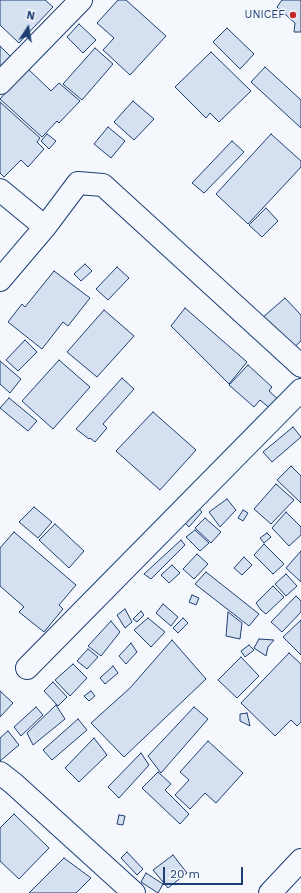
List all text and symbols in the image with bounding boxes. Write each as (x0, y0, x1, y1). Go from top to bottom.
north arrow (8, 8, 48, 48)
place label: UNICEF (245, 8, 285, 22)
text: N (25, 9, 36, 23)
marker: UNICEF (288, 10, 298, 20)
scale bar (165, 859, 245, 885)
text: 20 m (170, 867, 200, 881)

